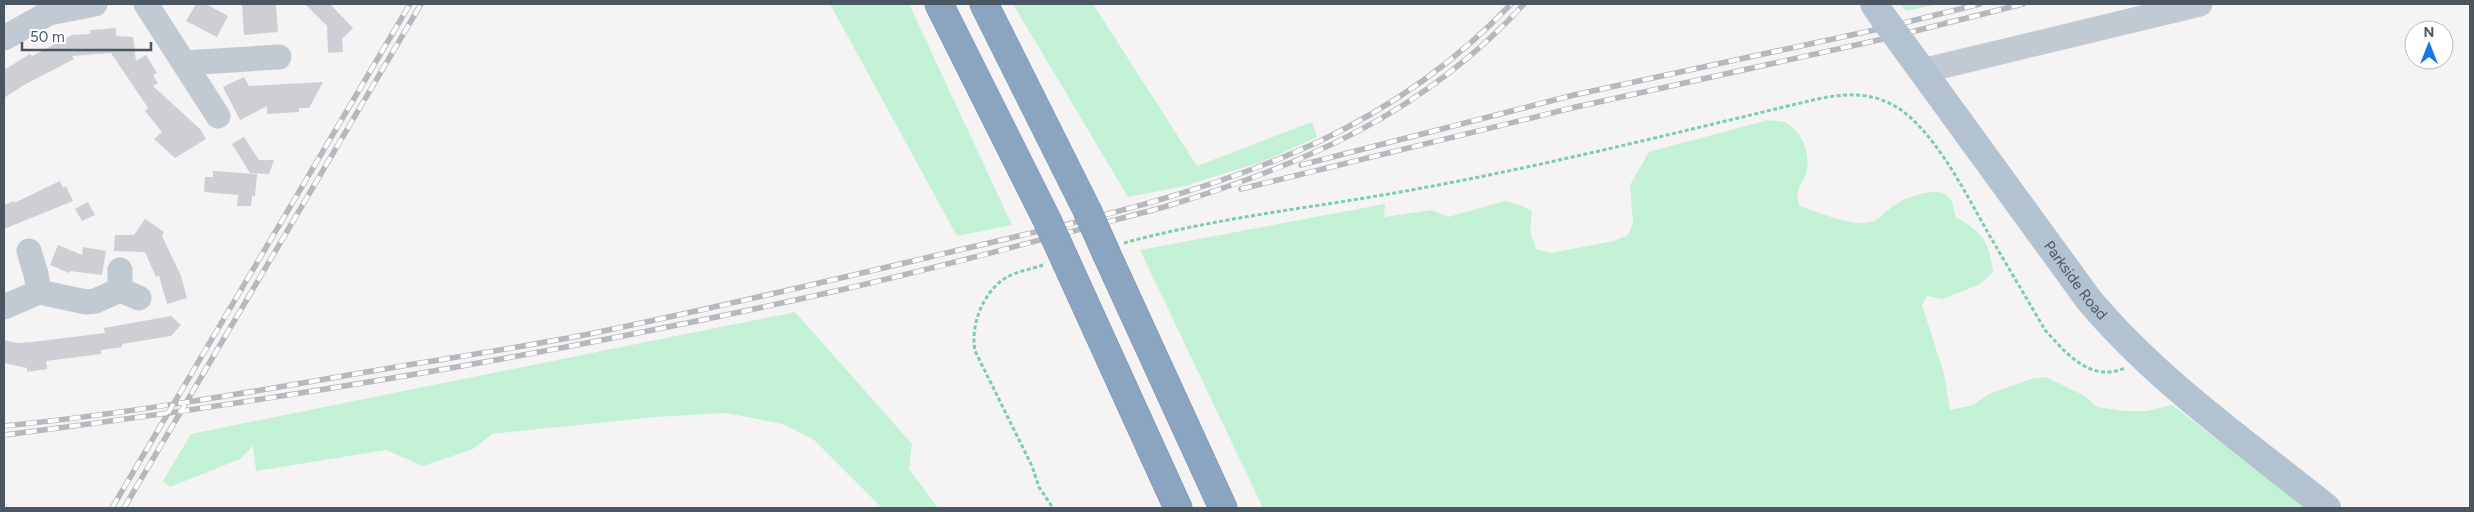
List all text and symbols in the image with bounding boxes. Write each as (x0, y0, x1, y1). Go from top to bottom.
scale bar (22, 20, 151, 52)
north arrow (2404, 20, 2454, 70)
text: N (2424, 24, 2434, 41)
text: 50 m (30, 28, 65, 46)
street label: Parkside Road (2040, 237, 2111, 324)

